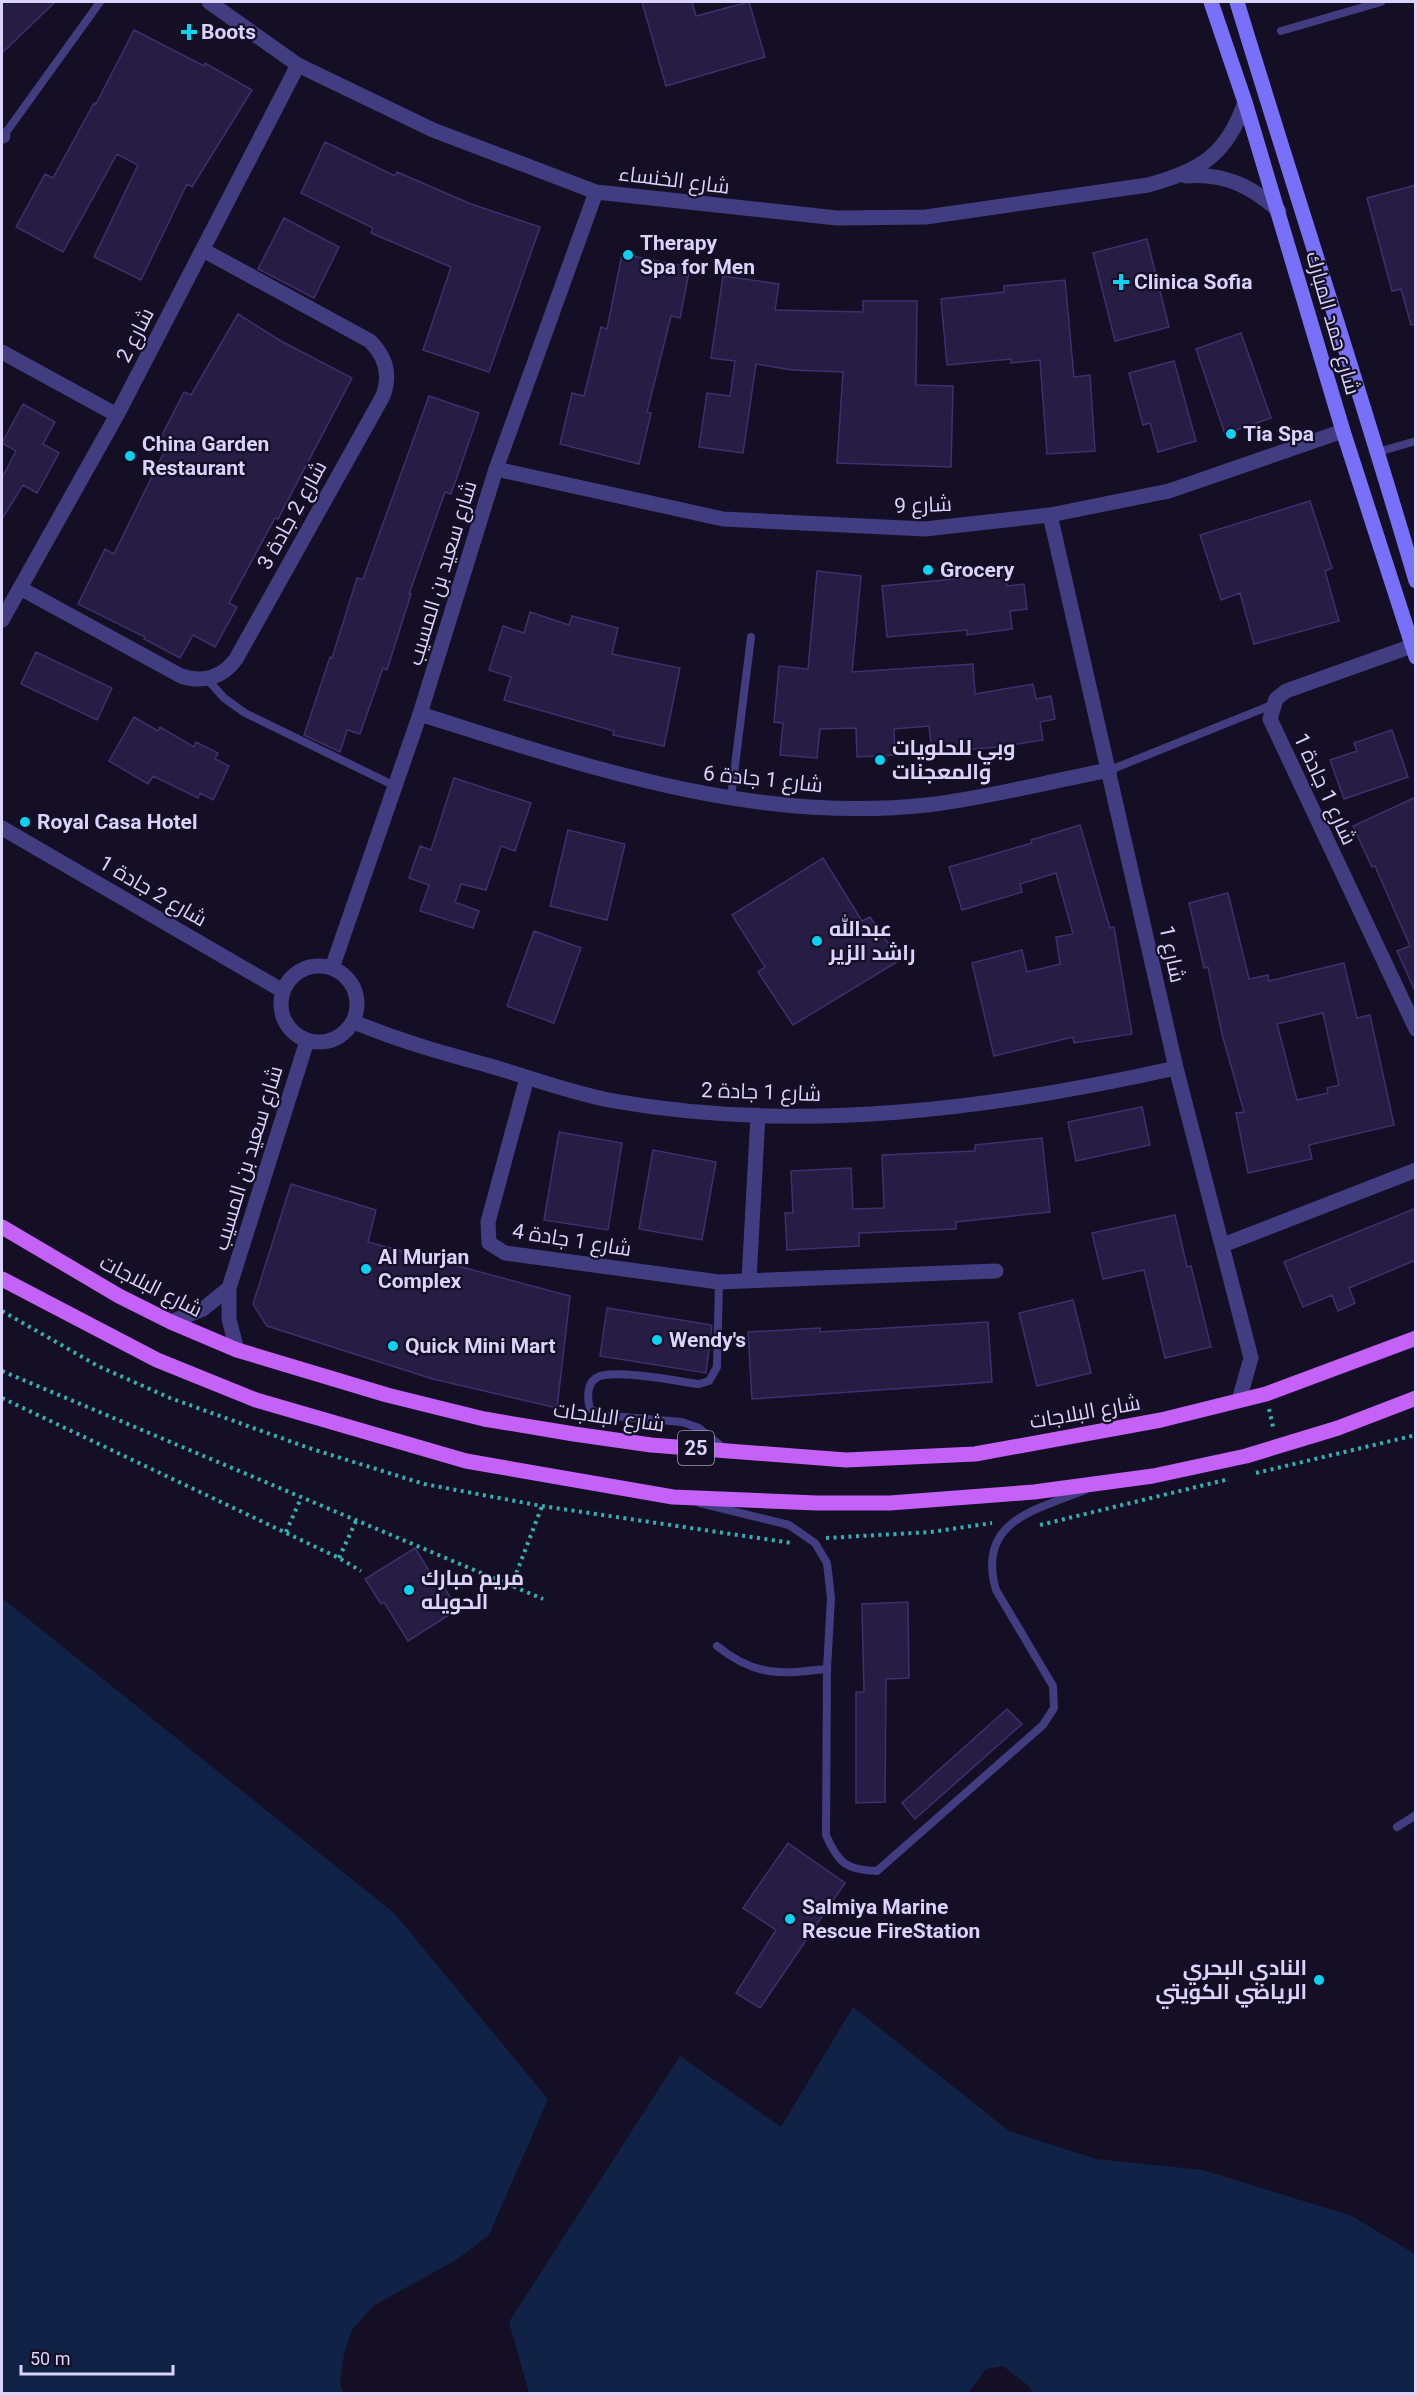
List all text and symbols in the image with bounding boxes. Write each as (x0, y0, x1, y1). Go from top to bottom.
place label: Boots (201, 20, 256, 44)
marker: Boots (182, 25, 196, 39)
street label: شارع الخنساء (617, 161, 731, 201)
place label: Therapy Spa for Men (640, 231, 755, 279)
marker: Therapy Spa for Men (621, 248, 635, 262)
street label: شارع حمد المبارك (1299, 248, 1365, 398)
place label: Clinica Sofia (1134, 270, 1252, 294)
marker: Clinica Sofia (1112, 273, 1130, 291)
street label: شارع 2 (111, 304, 161, 367)
place label: Tia Spa (1243, 422, 1314, 446)
marker: Tia Spa (1224, 427, 1238, 441)
place label: China Garden Restaurant (142, 432, 269, 480)
marker: China Garden Restaurant (123, 449, 137, 463)
street label: شارع 2 جادة 3 (252, 457, 333, 574)
street label: شارع سعيد بن المسيب (402, 478, 483, 669)
street label: شارع 9 (894, 492, 952, 520)
place label: Grocery (940, 558, 1015, 582)
marker: Grocery (921, 563, 935, 577)
street label: شارع 1 جادة 1 (1287, 729, 1361, 849)
place label: وبي للحلويات والمعجنات (892, 736, 1016, 785)
marker: وبي للحلويات والمعجنات (873, 753, 887, 767)
street label: شارع 1 جادة 6 (702, 761, 824, 799)
place label: Royal Casa Hotel (37, 810, 198, 834)
marker: Royal Casa Hotel (18, 815, 32, 829)
street label: شارع 2 جادة 1 (94, 851, 211, 933)
place label: عبدالله راشد الزير (828, 914, 916, 965)
street label: شارع 1 (1152, 923, 1190, 985)
marker: عبدالله راشد الزير (810, 934, 824, 948)
street label: شارع سعيد بن المسيب (208, 1063, 289, 1254)
street label: شارع 1 جادة 2 (700, 1078, 821, 1108)
street label: شارع 1 جادة 4 (510, 1219, 633, 1263)
place label: Al Murjan Complex (378, 1245, 469, 1293)
street label: شارع البلاجات (95, 1250, 206, 1324)
marker: Al Murjan Complex (359, 1262, 373, 1276)
place label: Wendy's (669, 1328, 746, 1352)
marker: Wendy's (650, 1333, 664, 1347)
place label: Quick Mini Mart (405, 1334, 556, 1358)
marker: Quick Mini Mart (386, 1339, 400, 1353)
street label: شارع البلاجات (1028, 1390, 1143, 1436)
street label: شارع البلاجات (552, 1397, 666, 1439)
road number: 25 (678, 1431, 714, 1465)
place label: مريم مبارك الحويله (421, 1566, 524, 1615)
marker: مريم مبارك الحويله (402, 1583, 416, 1597)
place label: Salmiya Marine Rescue FireStation (802, 1895, 980, 1943)
marker: Salmiya Marine Rescue FireStation (783, 1912, 797, 1926)
place label: النادي البحري الرياضي الكويتي (1155, 1956, 1307, 2009)
marker: النادي البحري الرياضي الكويتي (1312, 1973, 1326, 1987)
scale bar (21, 2338, 172, 2376)
text: 50 m (30, 2348, 70, 2369)

